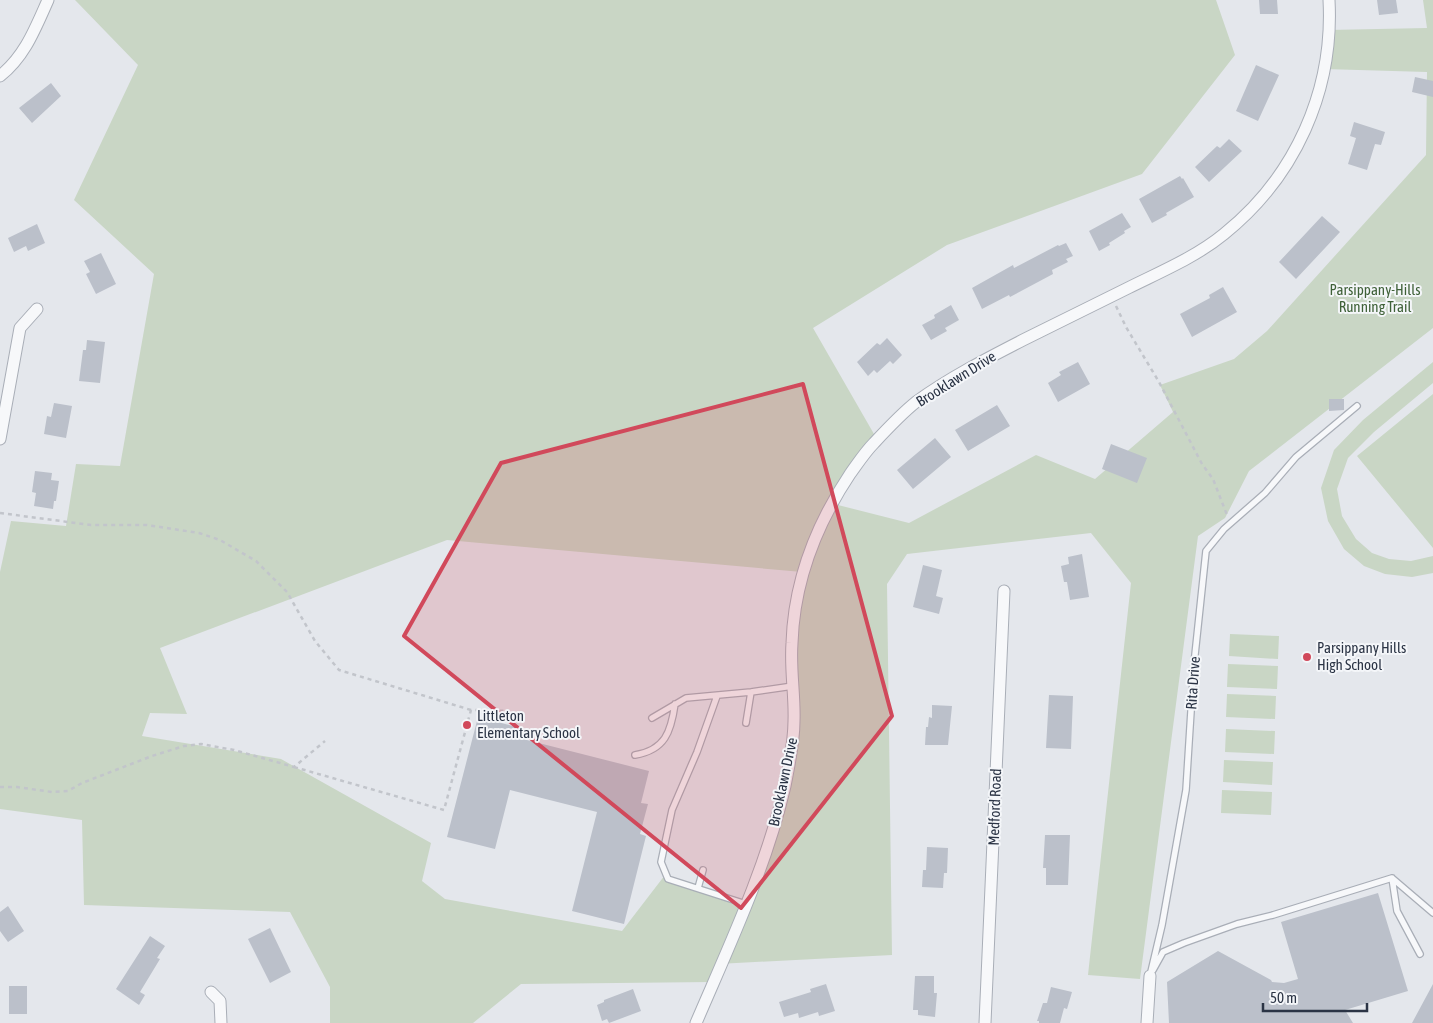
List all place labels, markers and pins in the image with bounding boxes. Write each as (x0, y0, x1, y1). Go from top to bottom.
place label: Parsippany Hills High School (1317, 639, 1406, 673)
marker: Parsippany Hills High School (1301, 651, 1313, 663)
place label: Littleton Elementary School (477, 707, 580, 741)
marker: Littleton Elementary School (461, 719, 473, 731)

